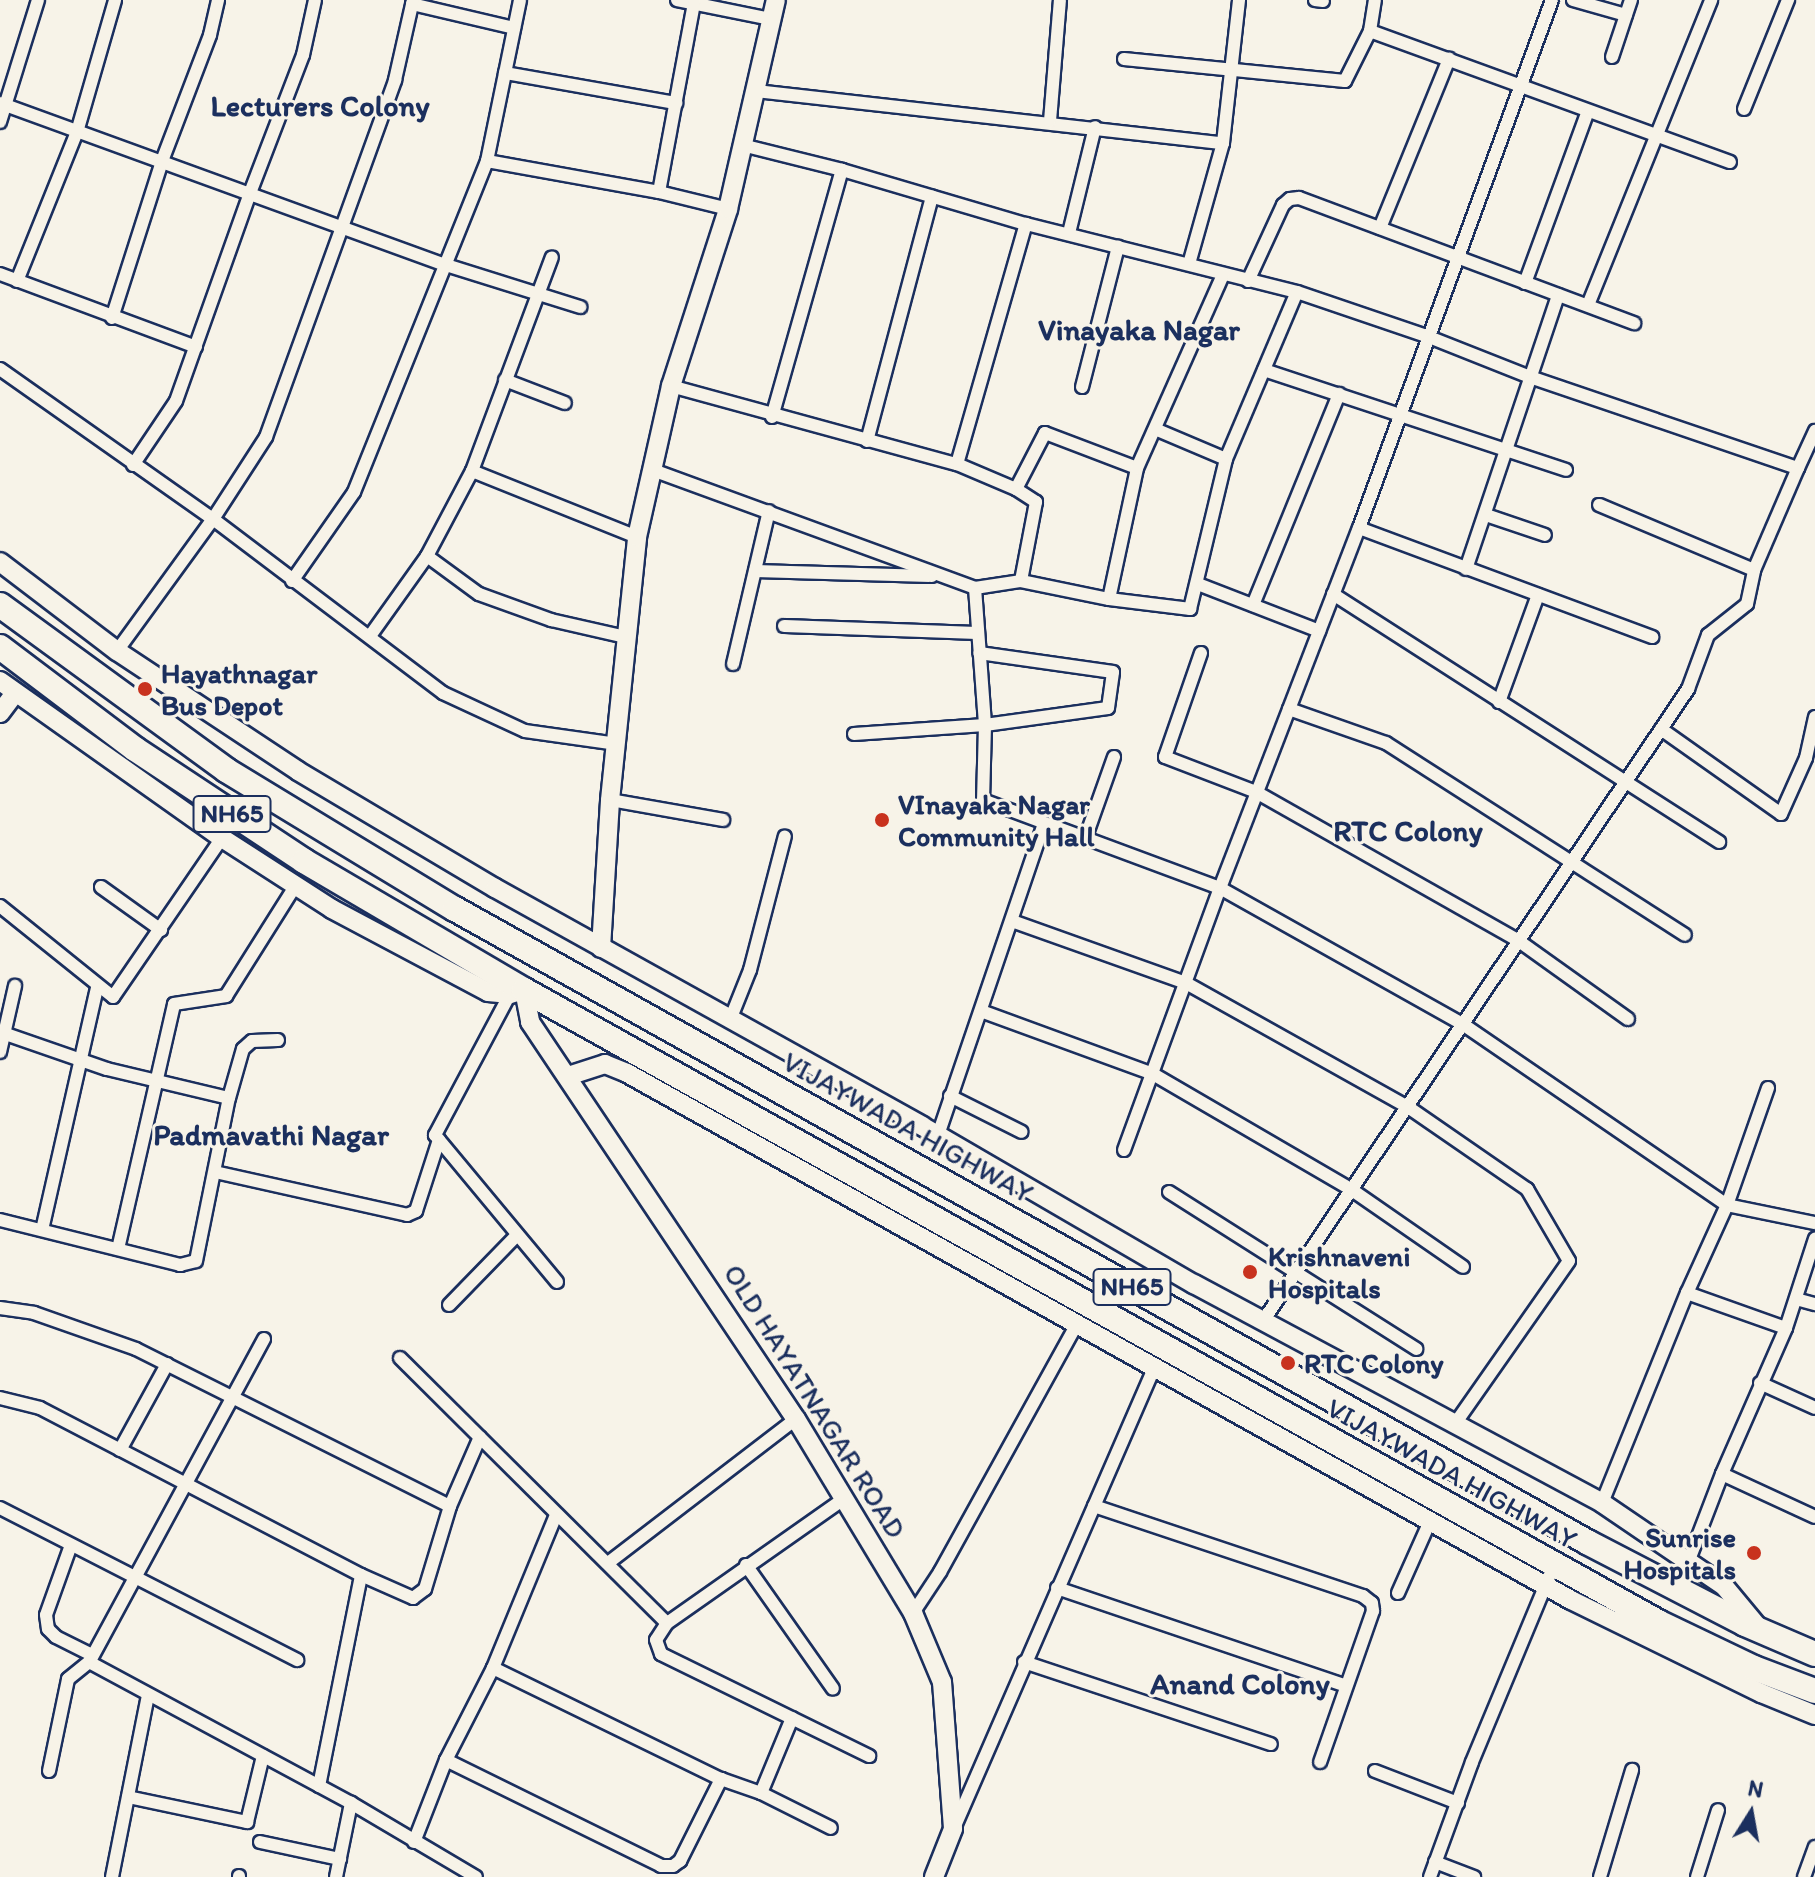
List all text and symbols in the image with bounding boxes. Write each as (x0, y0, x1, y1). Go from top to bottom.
district label: Lecturers Colony (211, 88, 429, 124)
district label: Vinayaka Nagar (1038, 312, 1240, 348)
place label: Hayathnagar Bus Depot (161, 656, 317, 722)
marker: Hayathnagar Bus Depot (136, 680, 154, 698)
place label: VInayaka Nagar Community Hall (898, 787, 1094, 853)
road number: NH65 (192, 792, 272, 836)
marker: VInayaka Nagar Community Hall (873, 811, 891, 829)
district label: RTC Colony (1333, 813, 1483, 849)
street label: VIJAYWADA HIGHWAY (776, 1044, 1040, 1210)
district label: Padmavathi Nagar (153, 1117, 389, 1153)
place label: Krishnaveni Hospitals (1268, 1239, 1410, 1305)
street label: OLD HAYATNAGAR ROAD (717, 1258, 913, 1544)
marker: Krishnaveni Hospitals (1239, 1261, 1261, 1283)
road number: NH65 (1092, 1265, 1172, 1309)
place label: RTC Colony (1304, 1346, 1444, 1380)
marker: RTC Colony (1279, 1354, 1297, 1372)
street label: VIJAYWADA HIGHWAY (1320, 1390, 1584, 1556)
place label: Sunrise Hospitals (1623, 1520, 1736, 1586)
marker: Sunrise Hospitals (1743, 1542, 1765, 1564)
district label: Anand Colony (1150, 1666, 1330, 1702)
north arrow (1711, 1773, 1791, 1853)
text: N (1746, 1774, 1766, 1804)

